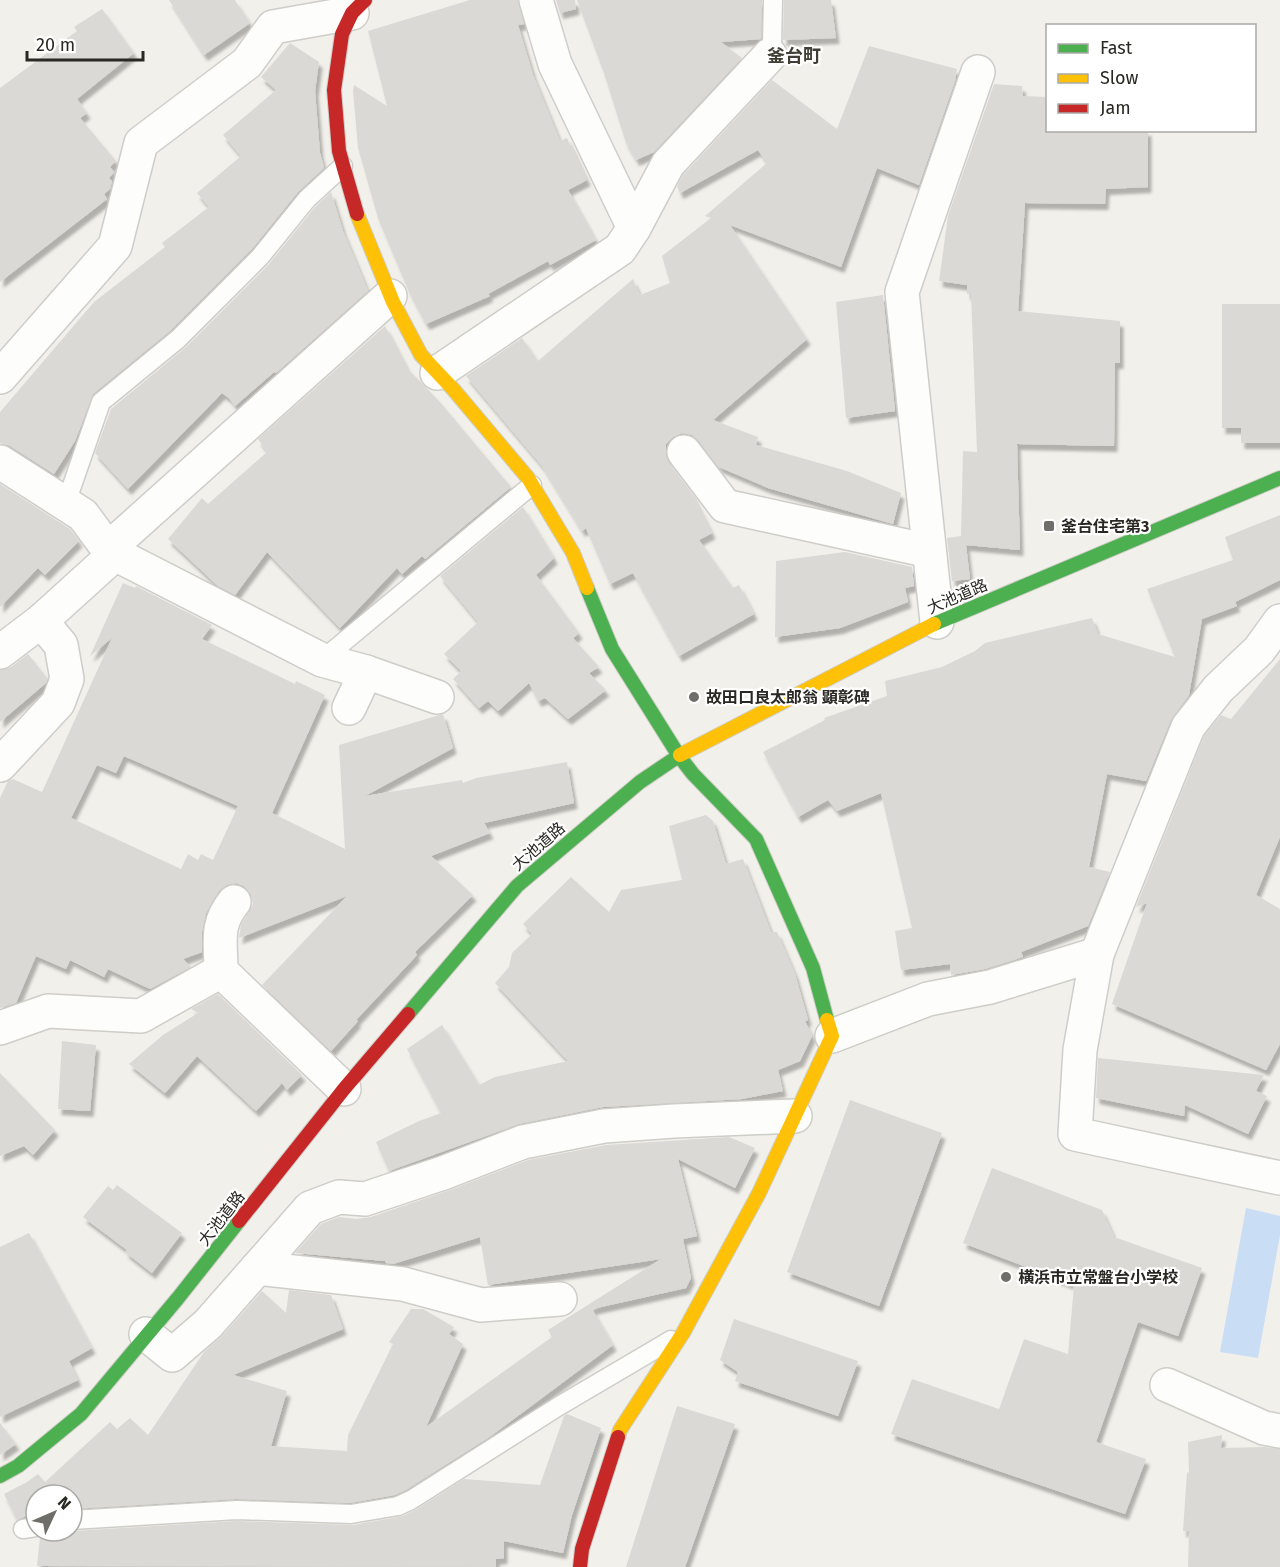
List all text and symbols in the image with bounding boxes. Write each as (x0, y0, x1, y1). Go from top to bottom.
scale bar (27, 24, 142, 62)
legend (1046, 24, 1256, 132)
text: 20 m (36, 34, 75, 56)
text: Fast (1100, 37, 1133, 59)
district label: 釜台町 (767, 45, 821, 67)
text: Slow (1100, 67, 1139, 89)
text: Jam (1100, 97, 1131, 119)
place label: 釜台住宅第3 (1061, 517, 1149, 536)
marker: 釜台住宅第3 (1042, 519, 1056, 533)
street label: 大池道路 (924, 575, 990, 618)
place label: 故田口良太郎翁 顕彰碑 (706, 688, 870, 707)
marker: 故田口良太郎翁 顕彰碑 (687, 690, 701, 704)
street label: 大池道路 (508, 818, 569, 875)
street label: 大池道路 (194, 1187, 249, 1249)
place label: 横浜市立常盤台小学校 (1018, 1268, 1178, 1287)
marker: 横浜市立常盤台小学校 (999, 1270, 1013, 1284)
north arrow (24, 1483, 84, 1543)
text: N (54, 1493, 75, 1513)

